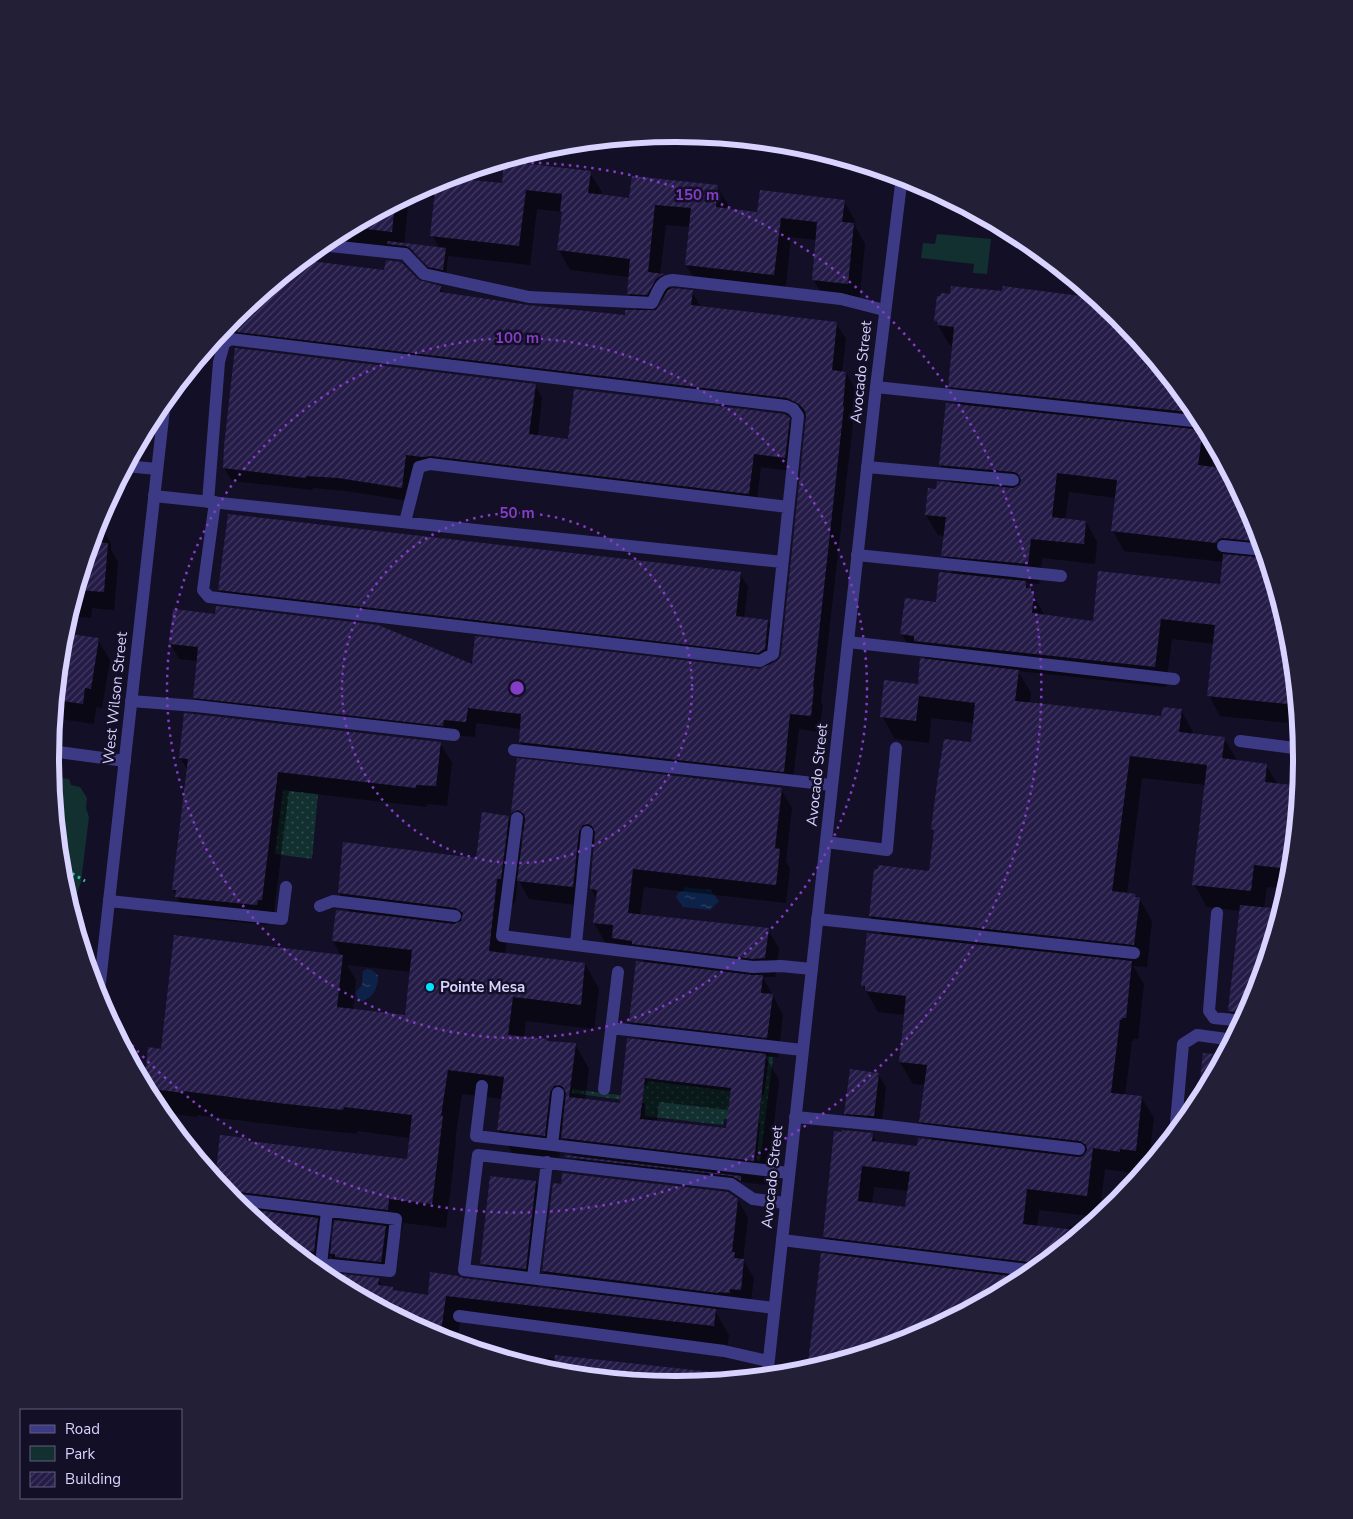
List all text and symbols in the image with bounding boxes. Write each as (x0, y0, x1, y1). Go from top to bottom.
text: 150 m (675, 185, 719, 205)
street label: Avocado Street (846, 319, 876, 424)
text: 100 m (495, 328, 539, 348)
text: 50 m (499, 503, 535, 523)
street label: West Wilson Street (98, 630, 132, 765)
centre of rings (508, 679, 526, 697)
street label: Avocado Street (802, 722, 832, 827)
place label: Pointe Mesa (440, 977, 525, 997)
marker: Pointe Mesa (424, 981, 436, 993)
street label: Avocado Street (757, 1124, 787, 1229)
legend (20, 1409, 182, 1499)
text: Road (65, 1419, 100, 1439)
text: Park (65, 1444, 95, 1464)
text: Building (65, 1469, 121, 1489)

